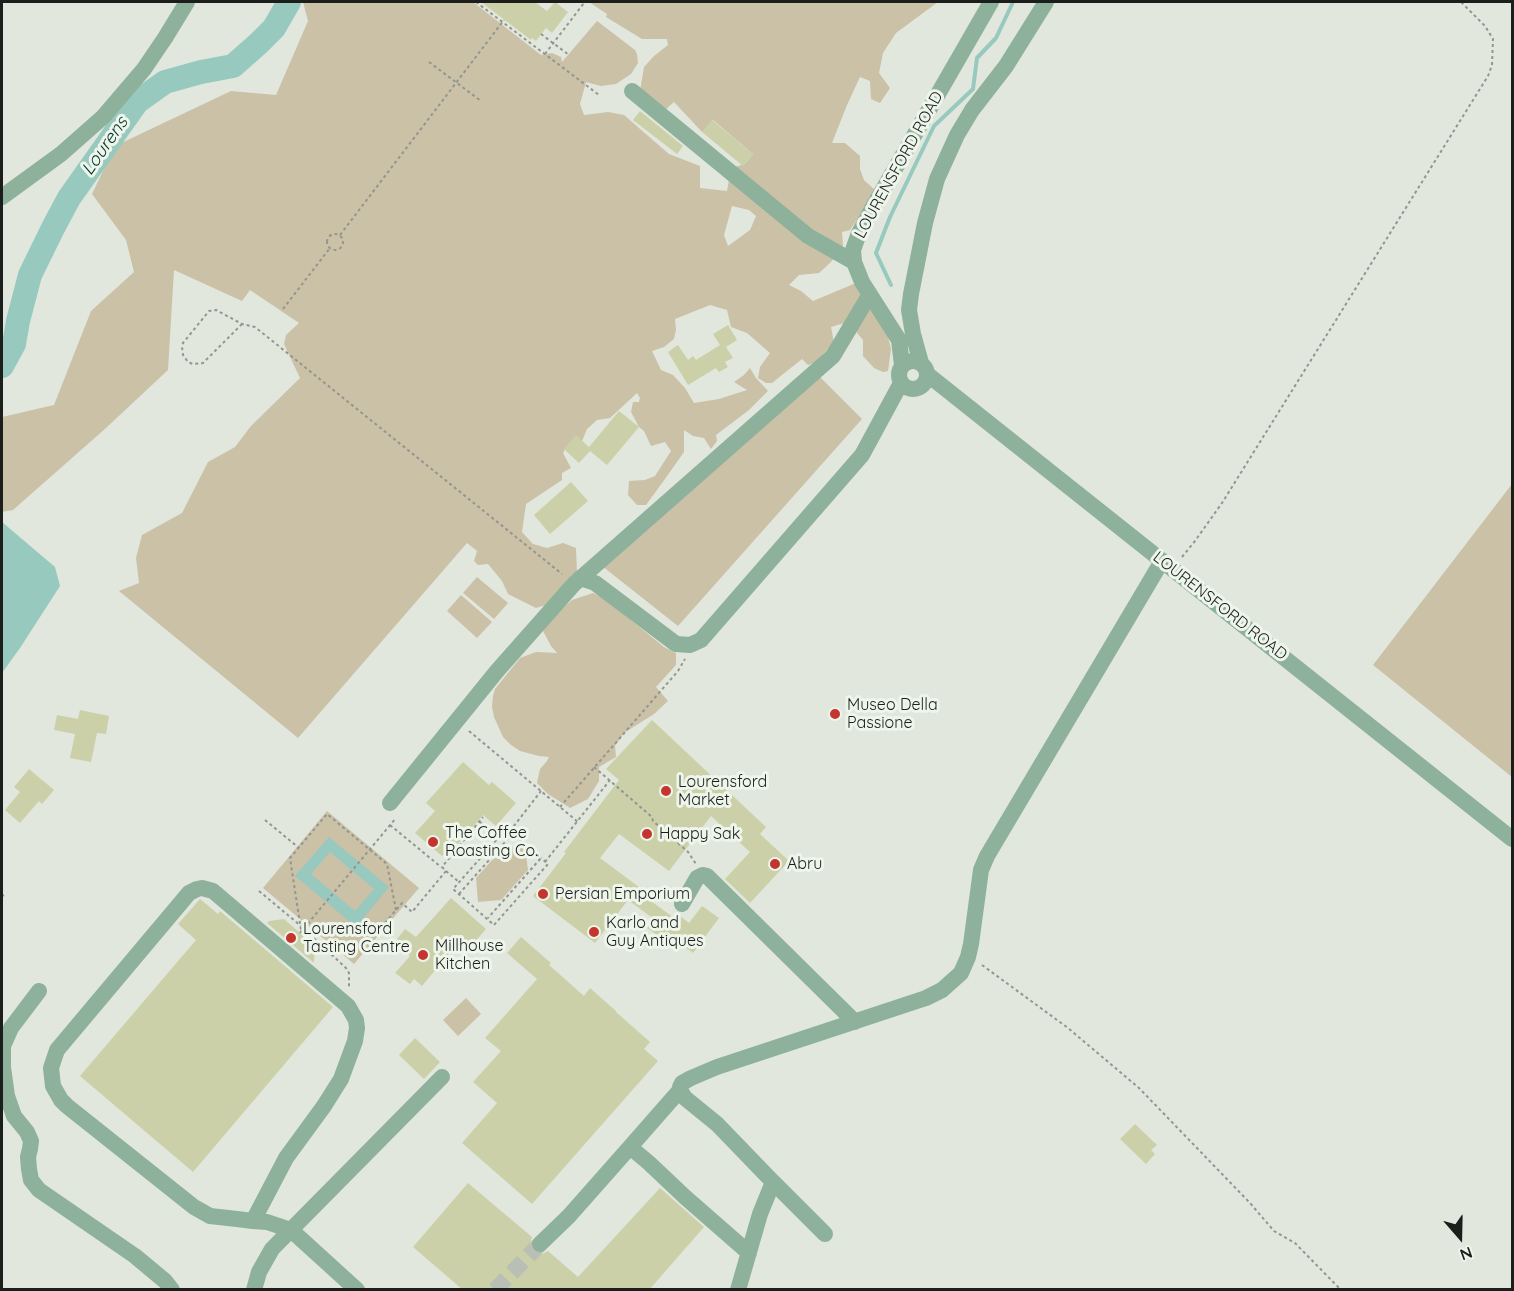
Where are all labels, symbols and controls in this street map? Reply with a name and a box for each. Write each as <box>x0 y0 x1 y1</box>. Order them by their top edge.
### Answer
street label: LOURENSFORD ROAD <box>851 88 947 242</box>
water label: Lourens <box>77 113 133 179</box>
street label: LOURENSFORD ROAD <box>1149 548 1291 664</box>
place label: Museo Della Passione <box>847 695 938 733</box>
marker: Museo Della Passione <box>828 707 842 721</box>
place label: Lourensford Market <box>678 772 767 810</box>
marker: Lourensford Market <box>659 784 673 798</box>
place label: The Coffee Roasting Co. <box>445 823 538 861</box>
place label: Happy Sak <box>659 824 740 844</box>
marker: Happy Sak <box>640 827 654 841</box>
marker: The Coffee Roasting Co. <box>426 835 440 849</box>
place label: Abru <box>787 854 822 874</box>
marker: Abru <box>768 857 782 871</box>
place label: Persian Emporium <box>555 884 690 904</box>
marker: Persian Emporium <box>536 887 550 901</box>
place label: Karlo and Guy Antiques <box>606 913 703 951</box>
place label: Lourensford Tasting Centre <box>303 919 410 957</box>
marker: Karlo and Guy Antiques <box>587 925 601 939</box>
marker: Lourensford Tasting Centre <box>284 931 298 945</box>
place label: Millhouse Kitchen <box>435 936 503 974</box>
marker: Millhouse Kitchen <box>416 948 430 962</box>
north arrow <box>1430 1207 1490 1267</box>
text: N <box>1457 1243 1475 1265</box>

